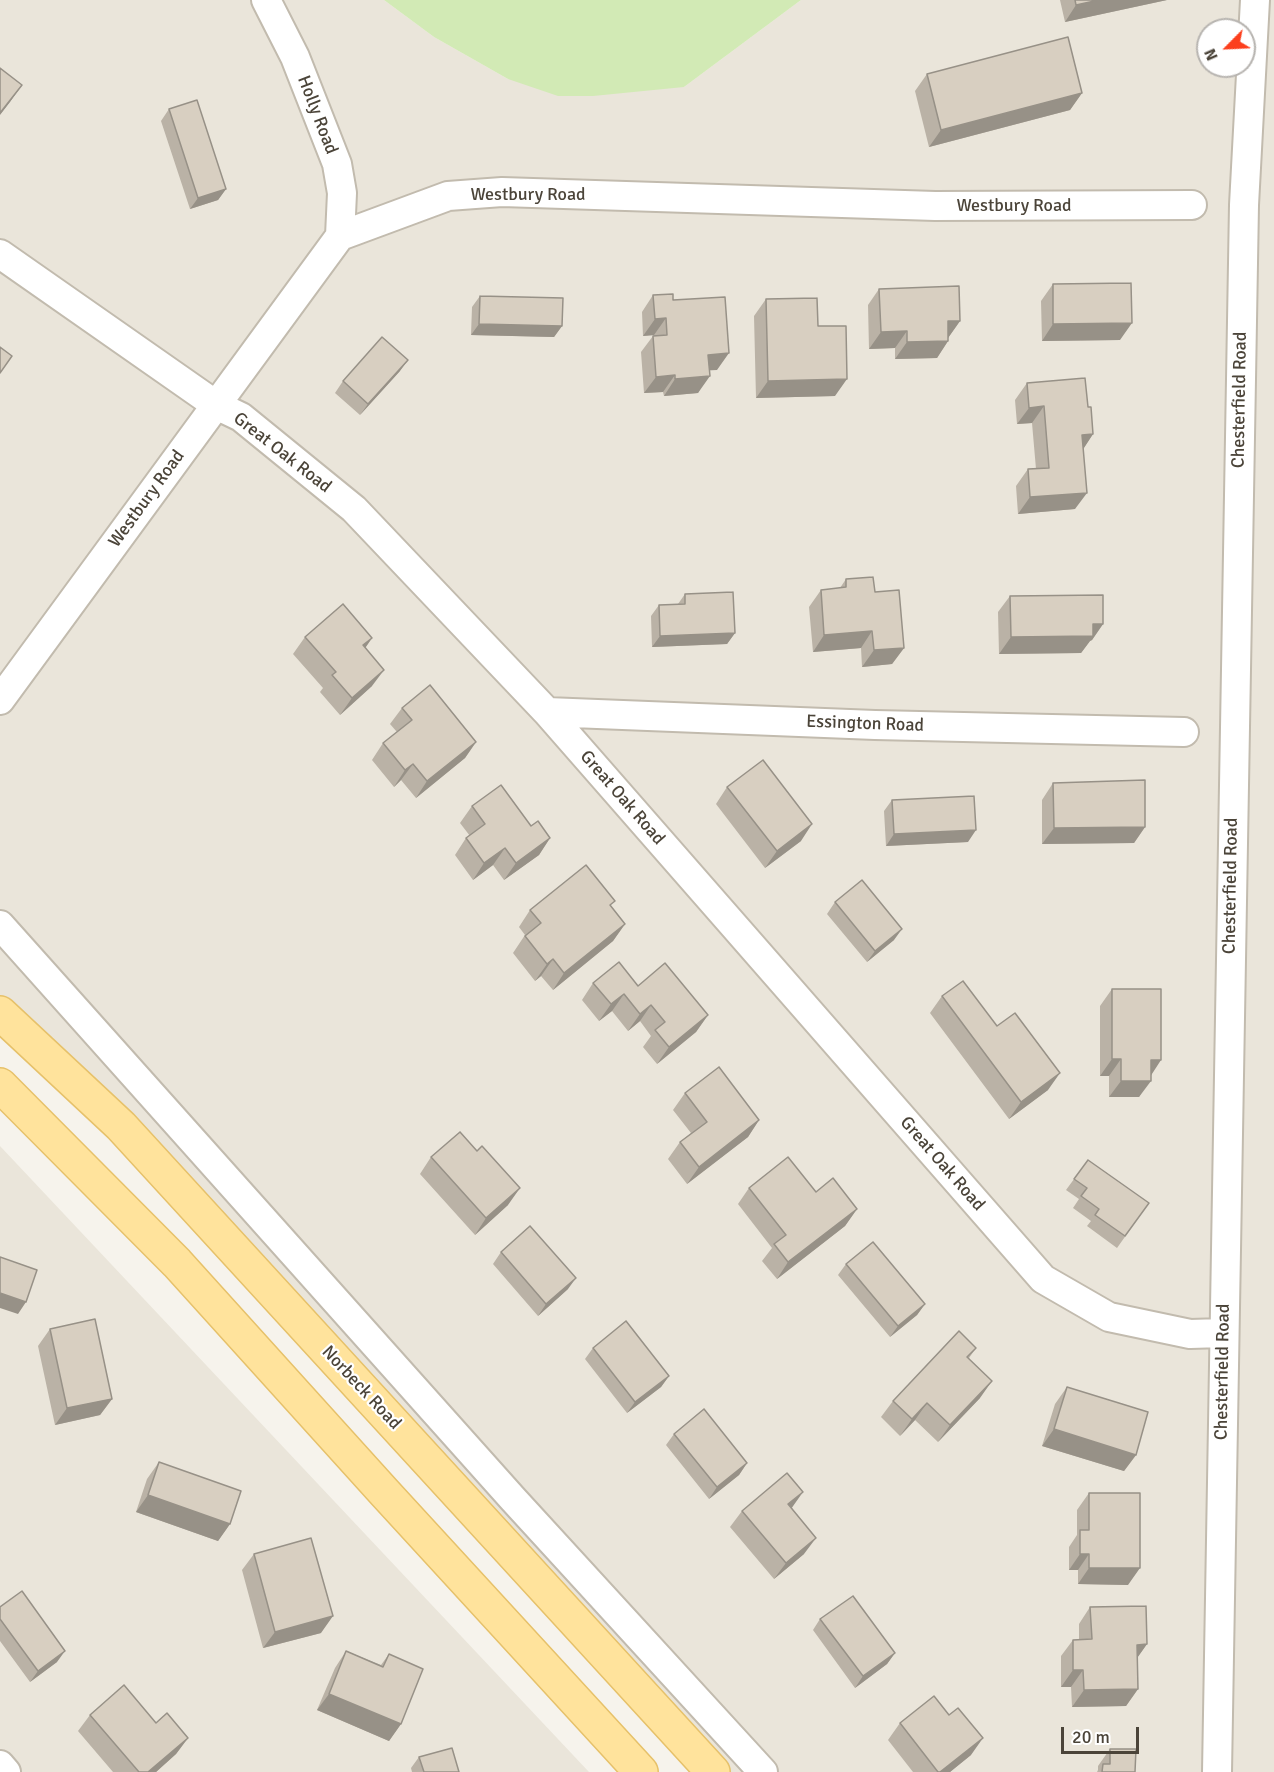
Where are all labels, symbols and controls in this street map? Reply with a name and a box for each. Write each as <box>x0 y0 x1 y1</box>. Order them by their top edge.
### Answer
north arrow <box>1196 18 1256 78</box>
text: N <box>1200 45 1223 64</box>
street label: Holly Road <box>292 73 342 157</box>
street label: Westbury Road <box>470 184 586 206</box>
street label: Westbury Road <box>956 195 1072 217</box>
street label: Chesterfield Road <box>1228 332 1252 468</box>
street label: Great Oak Road <box>229 408 335 498</box>
street label: Westbury Road <box>104 446 190 552</box>
street label: Essington Road <box>806 711 924 737</box>
street label: Great Oak Road <box>575 746 669 850</box>
street label: Chesterfield Road <box>1219 818 1243 954</box>
street label: Great Oak Road <box>895 1112 989 1216</box>
street label: Chesterfield Road <box>1211 1304 1235 1440</box>
street label: Norbeck Road <box>317 1342 405 1434</box>
scale bar <box>1064 1715 1142 1753</box>
text: 20 m <box>1072 1726 1110 1748</box>

